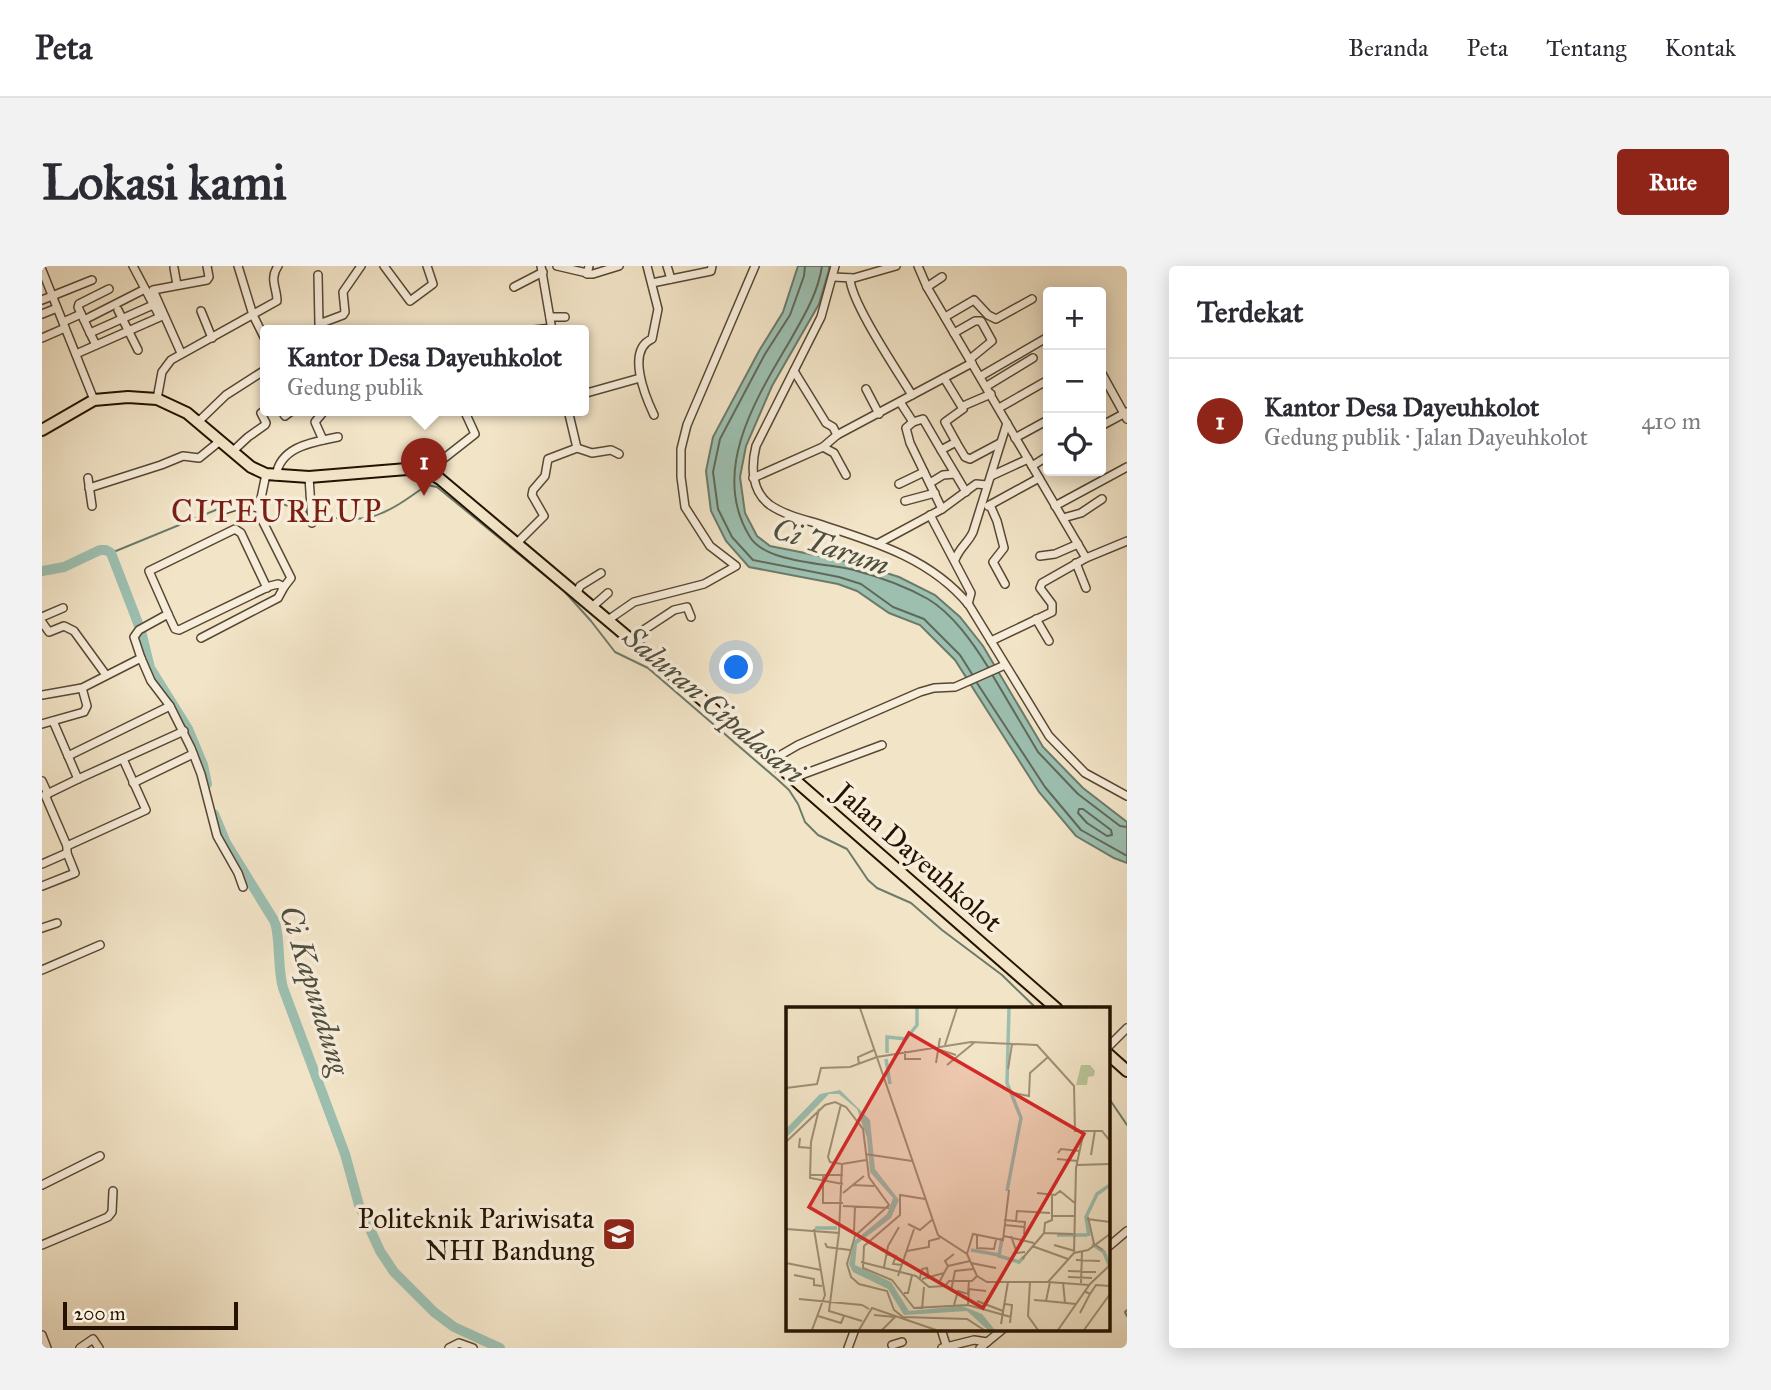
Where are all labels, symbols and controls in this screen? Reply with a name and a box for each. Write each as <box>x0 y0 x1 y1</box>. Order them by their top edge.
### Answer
text: Peta <box>35 28 92 68</box>
text: Beranda <box>1348 33 1428 63</box>
text: Peta <box>1466 33 1508 63</box>
text: Tentang <box>1546 33 1626 63</box>
text: Kontak <box>1664 33 1736 63</box>
button: Rute <box>1617 149 1729 215</box>
text: Lokasi kami <box>42 153 286 212</box>
map controls <box>1043 287 1106 476</box>
button: + <box>1043 287 1106 350</box>
text: Terdekat <box>1197 294 1303 330</box>
popup <box>260 325 589 416</box>
text: Kantor Desa Dayeuhkolot <box>287 341 562 373</box>
button: − <box>1043 350 1106 413</box>
text: Gedung publik <box>287 373 423 401</box>
text: Kantor Desa Dayeuhkolot <box>1264 391 1539 423</box>
text: 1 <box>1215 407 1225 435</box>
text: 410 m <box>1642 407 1701 435</box>
button: locate <box>1043 413 1106 476</box>
text: Gedung publik · Jalan Dayeuhkolot <box>1264 423 1588 451</box>
pin: 1 <box>401 438 447 496</box>
district label: CITEUREUP <box>171 492 383 531</box>
water label: Ci Tarum <box>768 510 894 584</box>
water label: Saluran Cipalasari <box>615 618 812 792</box>
your location <box>719 650 753 684</box>
street label: Jalan Dayeuhkolot <box>826 773 1010 940</box>
water label: Ci Kapundung <box>271 901 358 1081</box>
inset map <box>786 1007 1110 1330</box>
place label: Politeknik Pariwisata NHI Bandung <box>358 1201 595 1268</box>
school or university icon: Politeknik Pariwisata NHI Bandung <box>600 1215 638 1253</box>
scale bar <box>63 1299 238 1331</box>
text: 200 m <box>74 1302 126 1325</box>

